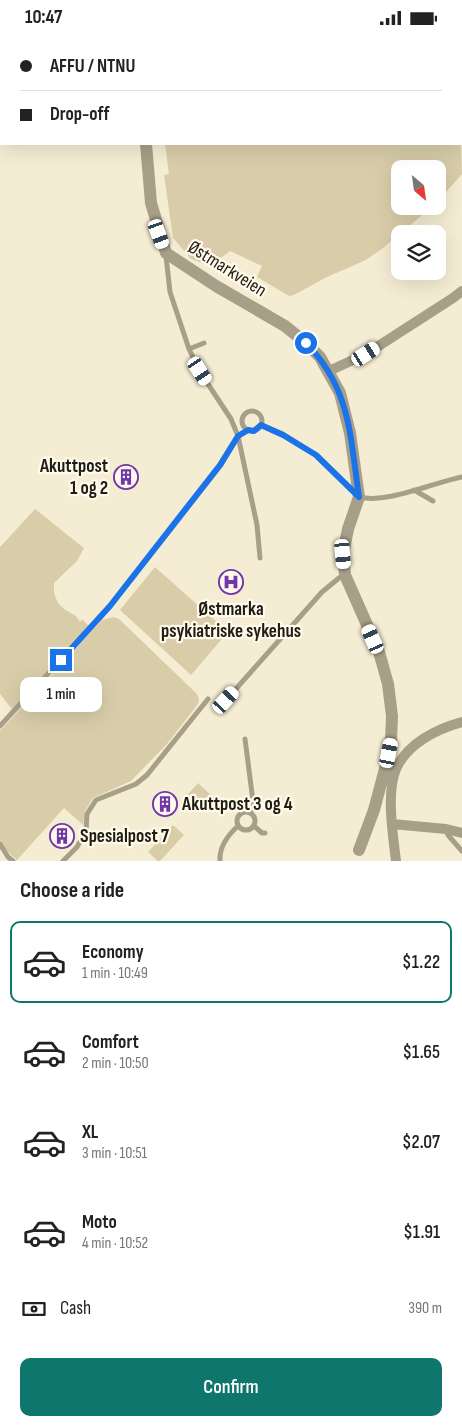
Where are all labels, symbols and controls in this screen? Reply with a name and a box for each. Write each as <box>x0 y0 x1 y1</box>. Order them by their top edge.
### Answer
text: 10:47 <box>25 6 62 29</box>
text: AFFU / NTNU <box>50 55 135 78</box>
text: Drop-off <box>50 103 110 126</box>
north arrow <box>391 160 446 215</box>
map controls <box>391 160 446 280</box>
car <box>146 217 171 251</box>
button: layers <box>391 225 446 280</box>
street label: Østmarkveien <box>183 236 271 302</box>
route start <box>295 332 317 354</box>
car <box>349 340 382 368</box>
car <box>185 354 214 388</box>
place label: Akuttpost 1 og 2 <box>39 455 108 500</box>
building icon: Akuttpost 1 og 2 <box>113 464 139 490</box>
car <box>334 538 351 570</box>
hospital icon: Østmarka psykiatriske sykehus <box>218 569 244 595</box>
place label: Østmarka psykiatriske sykehus <box>161 598 301 643</box>
car <box>360 622 385 656</box>
route end <box>50 649 72 671</box>
callout: 1 min <box>20 677 102 713</box>
car <box>210 684 241 716</box>
text: 1 min <box>46 685 76 704</box>
car <box>378 737 399 769</box>
building icon: Akuttpost 3 og 4 <box>152 791 178 817</box>
place label: Akuttpost 3 og 4 <box>181 793 293 816</box>
building icon: Spesialpost 7 <box>49 823 75 849</box>
place label: Spesialpost 7 <box>80 825 170 848</box>
text: Choose a ride <box>20 877 124 904</box>
icon: car <box>22 940 67 985</box>
text: Economy <box>82 941 144 964</box>
text: $1.22 <box>402 951 440 974</box>
text: 1 min · 10:49 <box>82 964 148 983</box>
icon: car <box>22 1030 67 1075</box>
text: Comfort <box>82 1031 139 1054</box>
text: $1.65 <box>402 1041 440 1064</box>
text: 2 min · 10:50 <box>82 1054 149 1073</box>
icon: car <box>22 1120 67 1165</box>
text: XL <box>82 1121 98 1144</box>
text: $2.07 <box>402 1131 440 1154</box>
text: 3 min · 10:51 <box>82 1144 147 1163</box>
icon: car <box>22 1210 67 1255</box>
text: Moto <box>82 1211 117 1234</box>
text: $1.91 <box>403 1221 440 1244</box>
text: 4 min · 10:52 <box>82 1234 148 1253</box>
icon: cash <box>20 1295 48 1323</box>
text: Cash <box>60 1297 91 1320</box>
text: 390 m <box>408 1299 442 1318</box>
button: Confirm <box>20 1358 442 1416</box>

